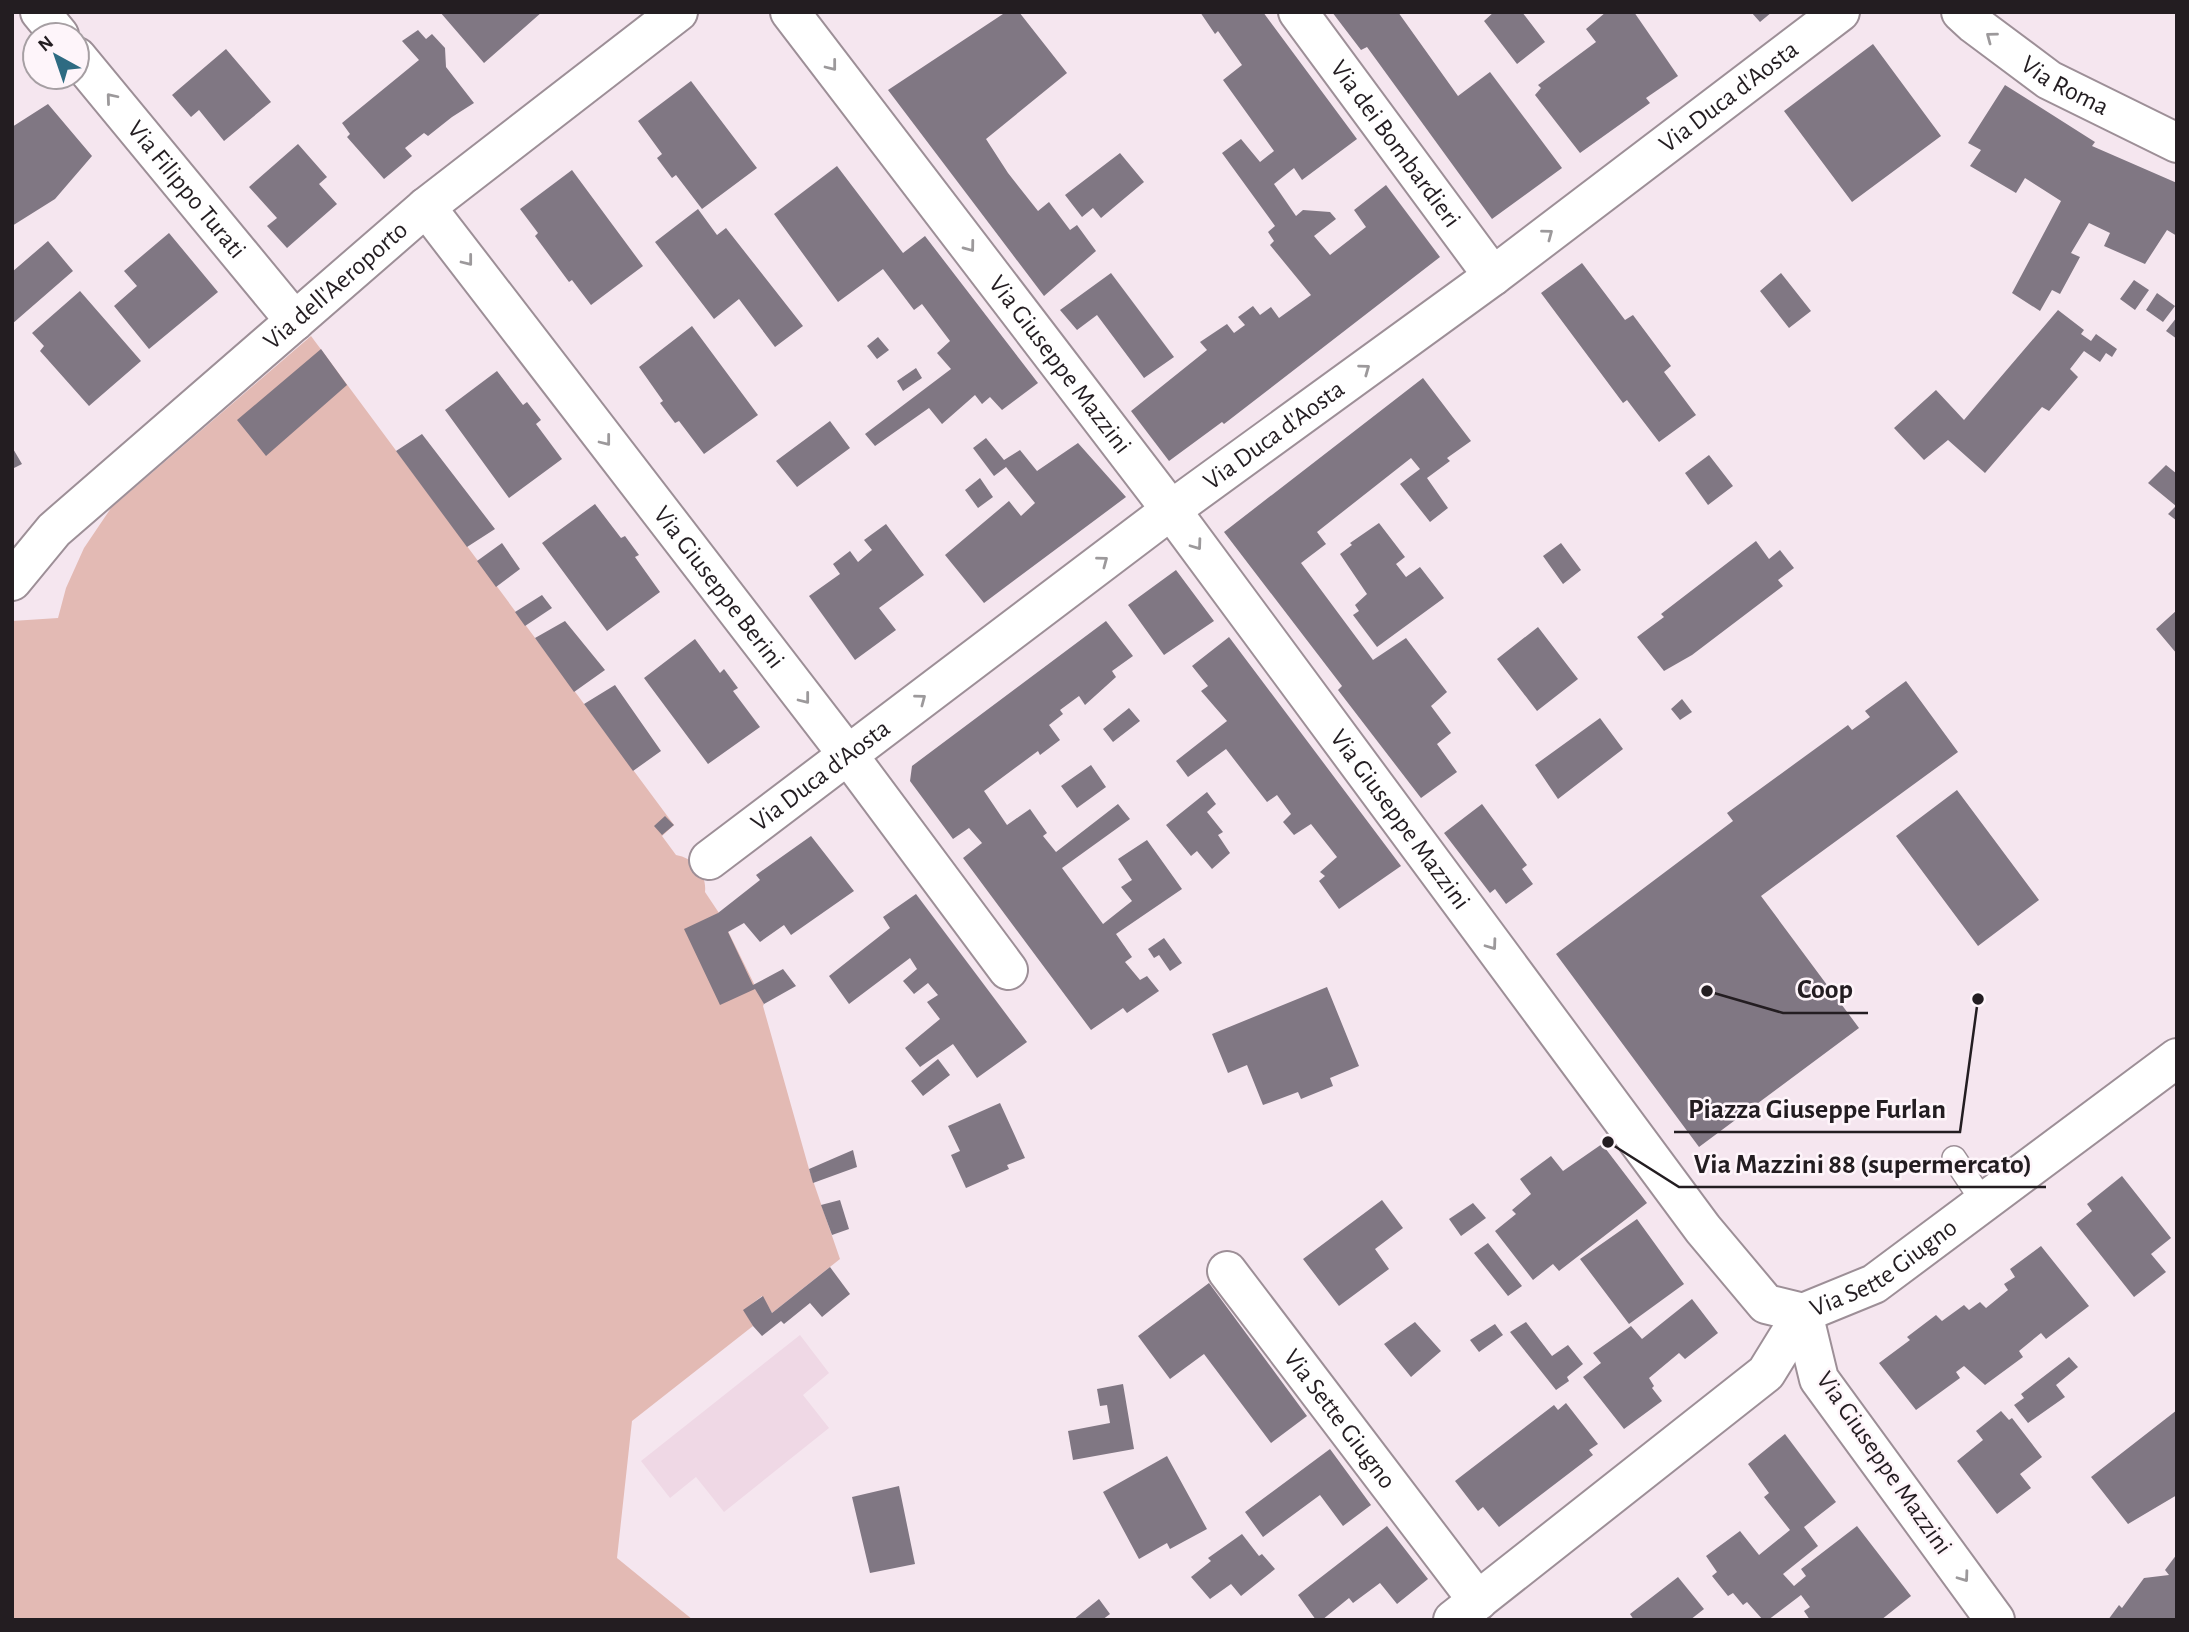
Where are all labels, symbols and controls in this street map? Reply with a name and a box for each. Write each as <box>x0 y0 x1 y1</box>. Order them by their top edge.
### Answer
north arrow <box>21 21 91 91</box>
text: N <box>35 33 57 56</box>
one-way arrow <box>1986 33 1998 45</box>
street label: Via Duca d'Aosta <box>1655 36 1803 157</box>
street label: Via Roma <box>2016 51 2113 120</box>
street label: Via dei Bombardieri <box>1325 56 1465 232</box>
one-way arrow <box>824 58 837 71</box>
one-way arrow <box>107 93 119 106</box>
street label: Via Filippo Turati <box>122 116 251 263</box>
street label: Via dell'Aeroporto <box>259 216 412 355</box>
one-way arrow <box>1540 229 1553 242</box>
one-way arrow <box>962 239 975 252</box>
one-way arrow <box>459 253 472 266</box>
street label: Via Giuseppe Mazzini <box>984 271 1136 459</box>
one-way arrow <box>1357 365 1370 377</box>
street label: Via Duca d'Aosta <box>1199 376 1349 495</box>
one-way arrow <box>598 434 611 446</box>
street label: Via Giuseppe Berini <box>648 501 789 673</box>
one-way arrow <box>1189 537 1201 550</box>
one-way arrow <box>1095 557 1108 570</box>
one-way arrow <box>796 692 809 704</box>
one-way arrow <box>914 694 926 707</box>
street label: Via Duca d'Aosta <box>746 715 895 836</box>
street label: Via Giuseppe Mazzini <box>1325 725 1475 914</box>
one-way arrow <box>1484 937 1496 950</box>
callout: Coop <box>1783 964 1868 1013</box>
text: Coop <box>1797 976 1853 1004</box>
callout: Piazza Giuseppe Furlan <box>1674 1083 1960 1132</box>
text: Piazza Giuseppe Furlan <box>1688 1096 1946 1124</box>
callout: Via Mazzini 88 (supermercato) <box>1679 1138 2046 1187</box>
text: Via Mazzini 88 (supermercato) <box>1694 1151 2032 1179</box>
street label: Via Sette Giugno <box>1806 1214 1962 1322</box>
street label: Via Sette Giugno <box>1279 1344 1401 1494</box>
street label: Via Giuseppe Mazzini <box>1811 1367 1957 1559</box>
one-way arrow <box>1955 1569 1968 1582</box>

